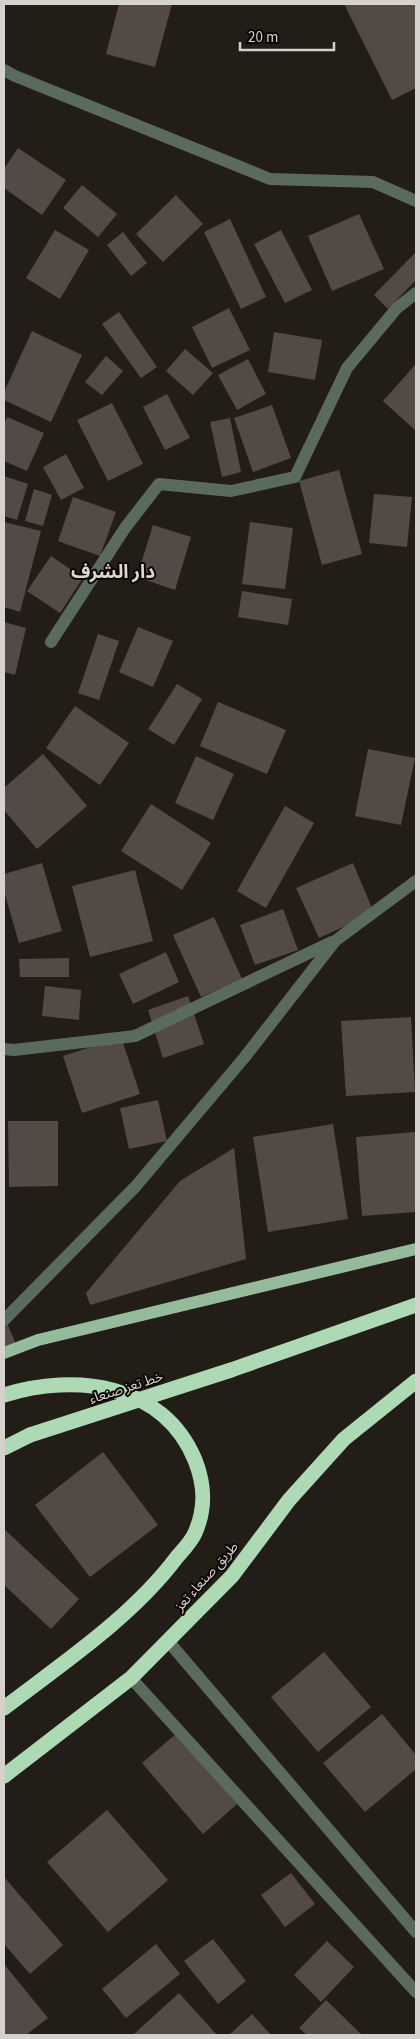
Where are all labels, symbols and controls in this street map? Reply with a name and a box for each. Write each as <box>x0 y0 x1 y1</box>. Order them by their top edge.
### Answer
scale bar <box>240 20 334 52</box>
text: 20 m <box>248 27 278 48</box>
district label: دار الشرف <box>71 559 155 586</box>
street label: خط تعز صنعاء <box>87 1367 166 1409</box>
street label: طريق صنعاء تعز <box>169 1538 243 1617</box>

